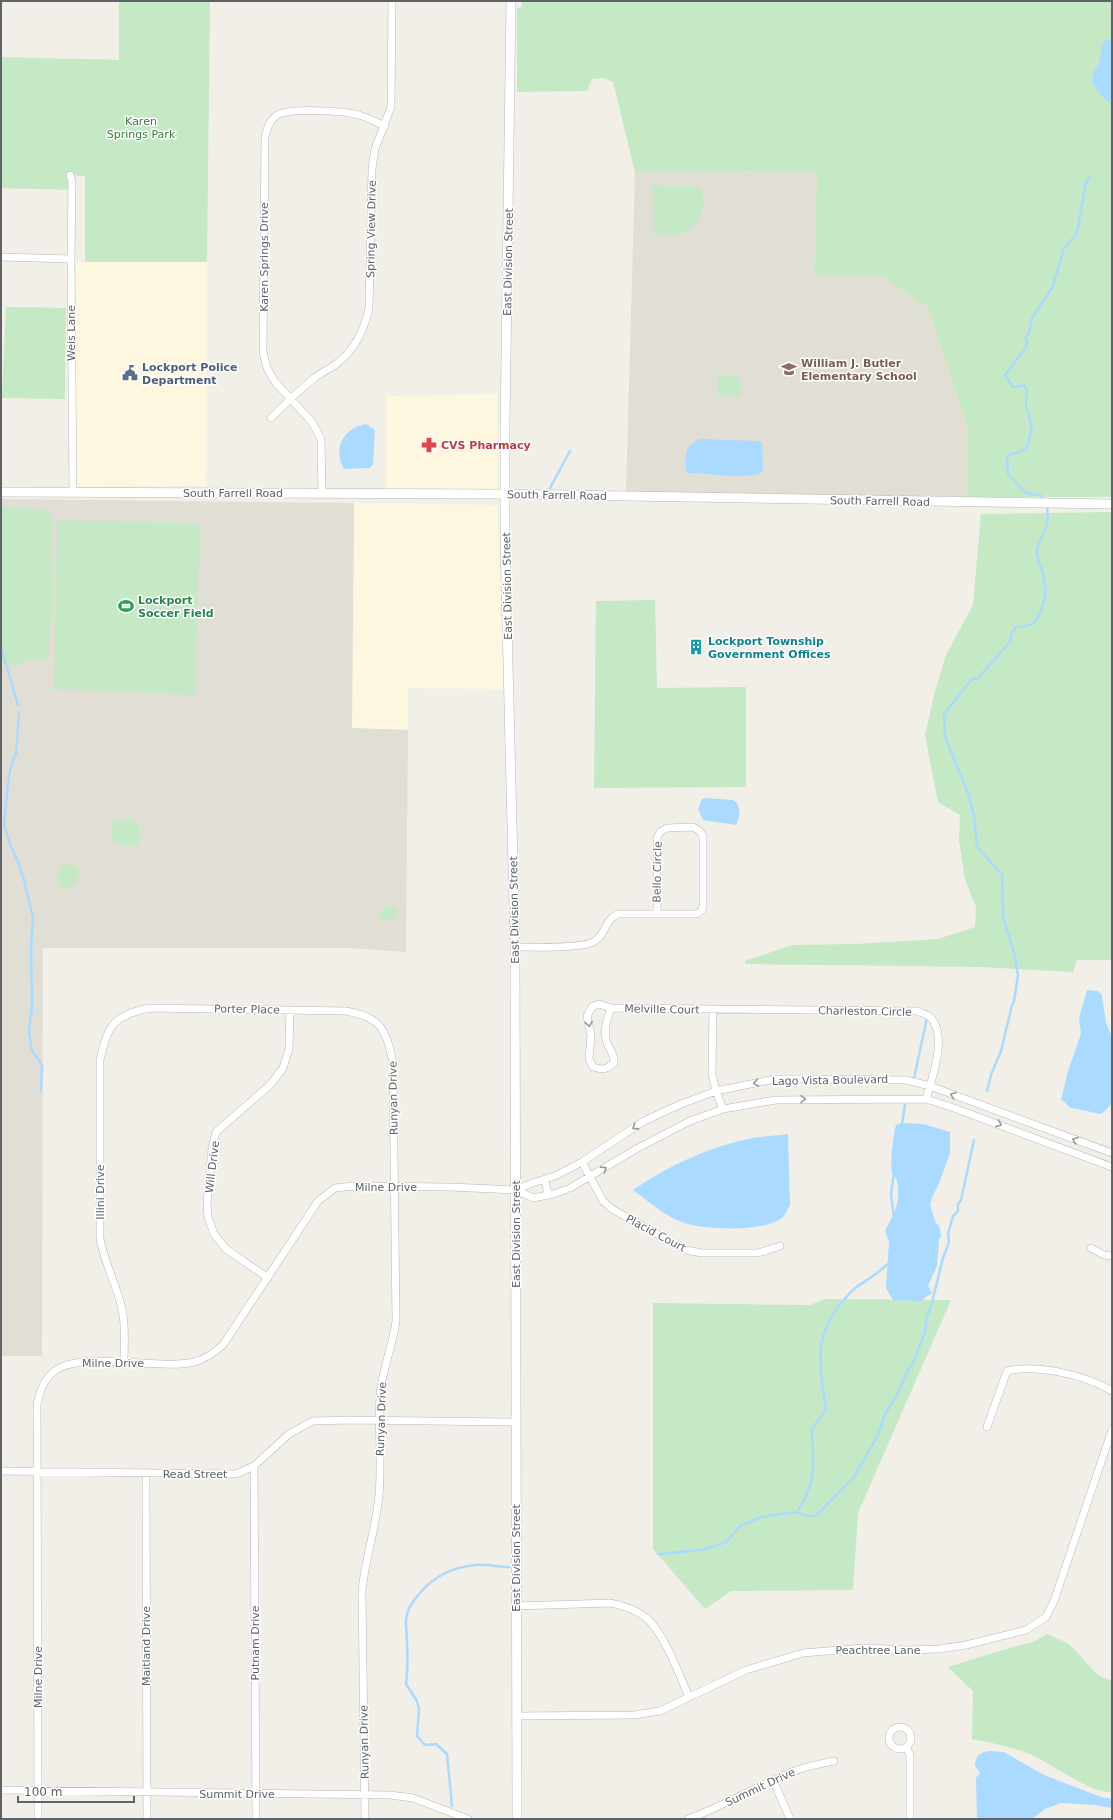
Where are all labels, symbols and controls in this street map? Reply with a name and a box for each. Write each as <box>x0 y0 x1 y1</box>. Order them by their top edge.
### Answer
park label: Karen Springs Park <box>107 115 176 141</box>
street label: Spring View Drive <box>364 180 379 278</box>
street label: Karen Springs Drive <box>258 202 271 312</box>
street label: East Division Street <box>501 207 516 316</box>
street label: Weis Lane <box>65 305 78 361</box>
place label: William J. Butler Elementary School <box>801 357 917 383</box>
school or university icon: William J. Butler Elementary School <box>780 360 798 378</box>
place label: Lockport Police Department <box>142 361 238 387</box>
public building icon: Lockport Police Department <box>121 364 139 382</box>
pharmacy icon: CVS Pharmacy <box>420 436 438 454</box>
place label: CVS Pharmacy <box>441 439 531 452</box>
street label: South Farrell Road <box>183 487 283 500</box>
street label: South Farrell Road <box>507 488 607 503</box>
street label: South Farrell Road <box>830 494 930 509</box>
street label: East Division Street <box>500 531 515 640</box>
place label: Lockport Soccer Field <box>138 594 214 620</box>
sports icon: Lockport Soccer Field <box>117 597 135 615</box>
place label: Lockport Township Government Offices <box>708 635 831 661</box>
building icon: Lockport Township Government Offices <box>687 638 705 656</box>
street label: Bello Circle <box>650 841 665 903</box>
street label: East Division Street <box>507 855 522 964</box>
street label: Porter Place <box>214 1002 280 1017</box>
street label: Melville Court <box>624 1002 701 1017</box>
street label: Charleston Circle <box>818 1004 912 1019</box>
one-way arrow <box>584 1021 593 1028</box>
street label: Runyan Drive <box>386 1061 401 1135</box>
street label: Lago Vista Boulevard <box>772 1073 888 1088</box>
one-way arrow <box>753 1078 759 1086</box>
one-way arrow <box>950 1091 957 1100</box>
one-way arrow <box>800 1095 806 1103</box>
one-way arrow <box>995 1120 1002 1128</box>
one-way arrow <box>632 1122 639 1130</box>
one-way arrow <box>1072 1136 1079 1144</box>
street label: Will Drive <box>203 1140 222 1194</box>
street label: Illini Drive <box>94 1164 107 1220</box>
one-way arrow <box>600 1166 607 1173</box>
street label: East Division Street <box>510 1179 523 1288</box>
street label: Milne Drive <box>355 1181 417 1194</box>
street label: Placid Court <box>623 1212 689 1255</box>
street label: Milne Drive <box>82 1357 144 1370</box>
street label: Runyan Drive <box>374 1382 389 1456</box>
street label: Read Street <box>163 1468 228 1481</box>
street label: East Division Street <box>510 1503 523 1612</box>
street label: Putnam Drive <box>249 1605 262 1680</box>
street label: Maitland Drive <box>140 1606 153 1686</box>
street label: Peachtree Lane <box>835 1644 921 1657</box>
street label: Milne Drive <box>32 1646 45 1708</box>
street label: Runyan Drive <box>357 1705 372 1779</box>
street label: Summit Drive <box>723 1765 797 1809</box>
scale bar <box>18 1778 134 1804</box>
text: 100 m <box>24 1785 62 1799</box>
street label: Summit Drive <box>199 1788 275 1801</box>

